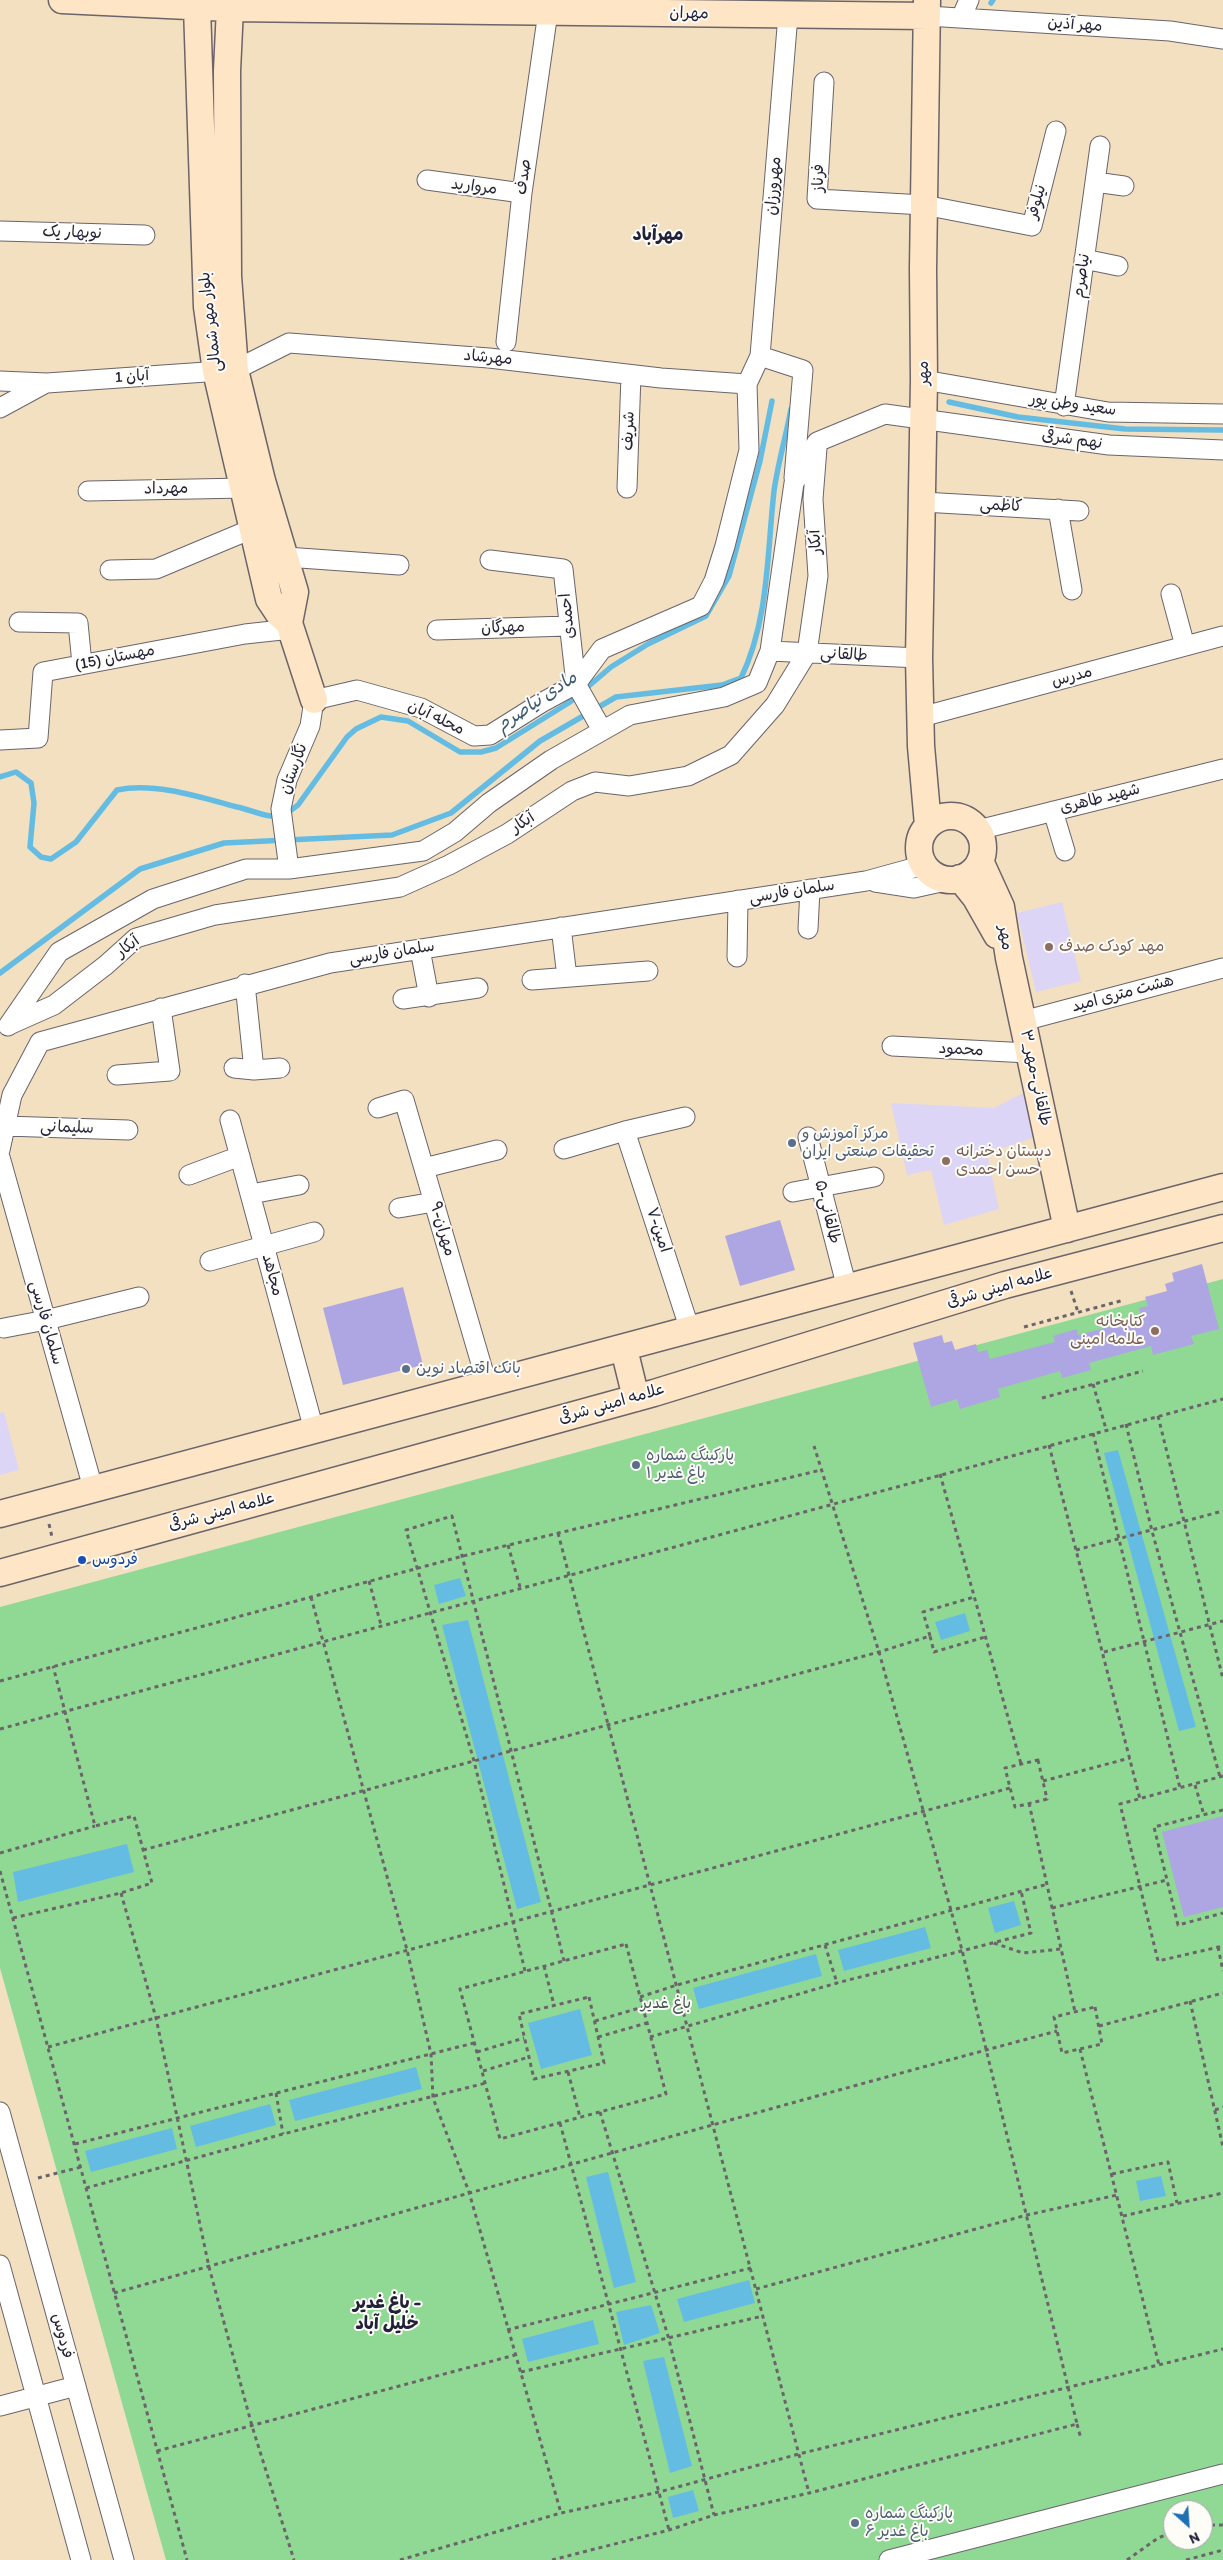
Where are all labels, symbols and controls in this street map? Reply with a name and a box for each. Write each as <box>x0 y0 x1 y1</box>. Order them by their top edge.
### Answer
street label: مهران <box>669 4 709 24</box>
street label: مهر آذین <box>1047 14 1103 36</box>
street label: مهرورزان <box>762 156 786 216</box>
street label: صدف <box>512 158 536 196</box>
street label: فرناز <box>809 164 829 192</box>
street label: مروارید <box>450 175 498 199</box>
street label: نیلوفر <box>1023 183 1051 221</box>
street label: نوبهار یک <box>42 222 102 244</box>
district label: مهرآباد <box>633 224 683 246</box>
street label: نیاصرم <box>1069 252 1095 300</box>
street label: بلوار مهر شمالی <box>195 271 227 373</box>
street label: مهرشاد <box>463 346 513 370</box>
street label: مهر <box>914 361 934 385</box>
street label: 1 آبان <box>114 366 150 388</box>
street label: سعید وطن پور <box>1028 389 1118 421</box>
street label: شریف <box>619 411 639 451</box>
street label: نهم شرقی <box>1040 426 1104 454</box>
street label: مهرداد <box>144 479 188 499</box>
street label: کاظمی <box>979 495 1023 517</box>
street label: آبکار <box>806 529 826 555</box>
street label: احمدی <box>556 592 580 640</box>
street label: مهرگان <box>481 618 525 638</box>
street label: مهستان (15) <box>73 641 157 675</box>
street label: طالقانی <box>820 644 868 666</box>
street label: مدرس <box>1049 662 1095 692</box>
water label: مادی نیاصرم <box>493 667 581 737</box>
street label: محله آبان <box>405 697 467 739</box>
street label: نگارستان <box>276 741 312 797</box>
street label: شهید طاهری <box>1058 780 1142 818</box>
street label: آبکار <box>507 808 539 838</box>
street label: سلمان فارسی <box>748 876 836 908</box>
street label: مهر <box>994 925 1016 951</box>
street label: آبکار <box>112 932 144 962</box>
street label: سلمان فارسی <box>348 937 436 969</box>
place label: مهد کودک صدف <box>1059 937 1164 957</box>
marker: مهد کودک صدف <box>1043 941 1055 953</box>
street label: هشت متری امید <box>1070 971 1176 1017</box>
street label: ۳_طالقانی-مهر <box>1015 1028 1055 1128</box>
street label: محمود <box>938 1039 984 1061</box>
street label: سلیمانی <box>40 1117 94 1139</box>
place label: مرکز آموزش و تحقیقات صنعتی ایران <box>802 1124 934 1162</box>
marker: مرکز آموزش و تحقیقات صنعتی ایران <box>786 1137 798 1149</box>
place label: دبستان دخترانه حسن احمدی <box>956 1142 1052 1180</box>
marker: دبستان دخترانه حسن احمدی <box>940 1155 952 1167</box>
street label: ۵-طالقانی <box>810 1178 844 1246</box>
street label: ۹-مهران <box>425 1199 459 1259</box>
street label: ۷-امین <box>642 1205 674 1255</box>
street label: مجاهد <box>257 1252 287 1298</box>
street label: علامه امینی شرقی <box>945 1264 1055 1312</box>
street label: سلمان فارسی <box>25 1279 67 1367</box>
place label: کتابخانه علامه امینی <box>1070 1312 1145 1350</box>
marker: کتابخانه علامه امینی <box>1149 1325 1161 1337</box>
place label: بانک اقتصاد نوین <box>416 1359 521 1379</box>
marker: بانک اقتصاد نوین <box>400 1363 412 1375</box>
street label: علامه امینی شرقی <box>557 1380 667 1428</box>
place label: پارکینگ شماره ۱ باغ غدیر <box>646 1446 734 1484</box>
marker: پارکینگ شماره ۱ باغ غدیر <box>630 1459 642 1471</box>
street label: علامه امینی شرقی <box>166 1488 278 1536</box>
place label: فردوس <box>92 1550 138 1570</box>
marker: فردوس <box>76 1554 88 1566</box>
park label: باغ غدیر <box>641 1994 691 2014</box>
district label: باغ غدیر - خلیل آباد <box>353 2292 421 2334</box>
street label: فردوس <box>47 2311 77 2361</box>
north arrow <box>1163 2500 1213 2550</box>
place label: پارکینگ شماره ۶ باغ غدیر <box>865 2504 953 2542</box>
marker: پارکینگ شماره ۶ باغ غدیر <box>849 2517 861 2529</box>
text: N <box>1186 2528 1202 2548</box>

